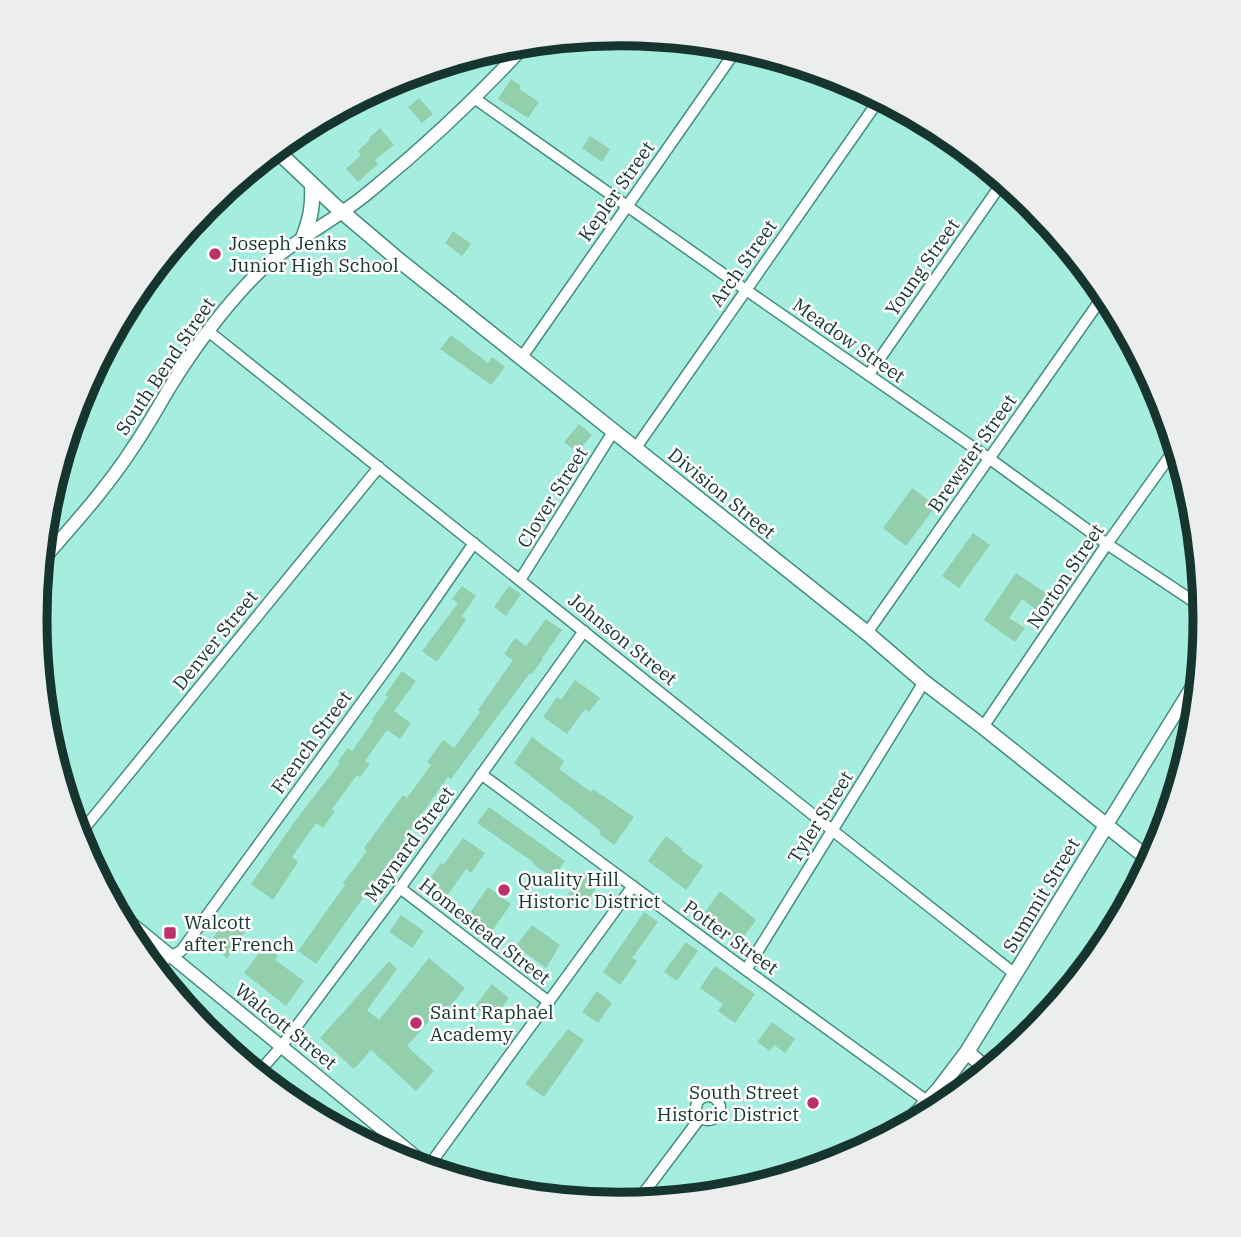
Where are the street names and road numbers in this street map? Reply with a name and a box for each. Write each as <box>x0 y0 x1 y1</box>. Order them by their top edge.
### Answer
street label: Kepler Street <box>573 136 660 246</box>
street label: Young Street <box>880 213 965 320</box>
street label: Arch Street <box>704 215 782 311</box>
street label: South Bend Street <box>110 292 220 439</box>
street label: Meadow Street <box>788 292 910 388</box>
street label: Brewster Street <box>923 389 1022 517</box>
street label: Clover Street <box>511 442 593 552</box>
street label: Division Street <box>663 442 781 544</box>
street label: Norton Street <box>1021 519 1109 633</box>
street label: Denver Street <box>167 585 263 695</box>
street label: Johnson Street <box>564 588 683 690</box>
street label: French Street <box>266 686 357 798</box>
street label: Tyler Street <box>782 766 858 868</box>
street label: Maynard Street <box>359 781 459 907</box>
street label: Summit Street <box>997 833 1085 957</box>
street label: Homestead Street <box>415 872 556 990</box>
street label: Potter Street <box>679 894 784 980</box>
street label: Walcott Street <box>230 977 342 1075</box>

